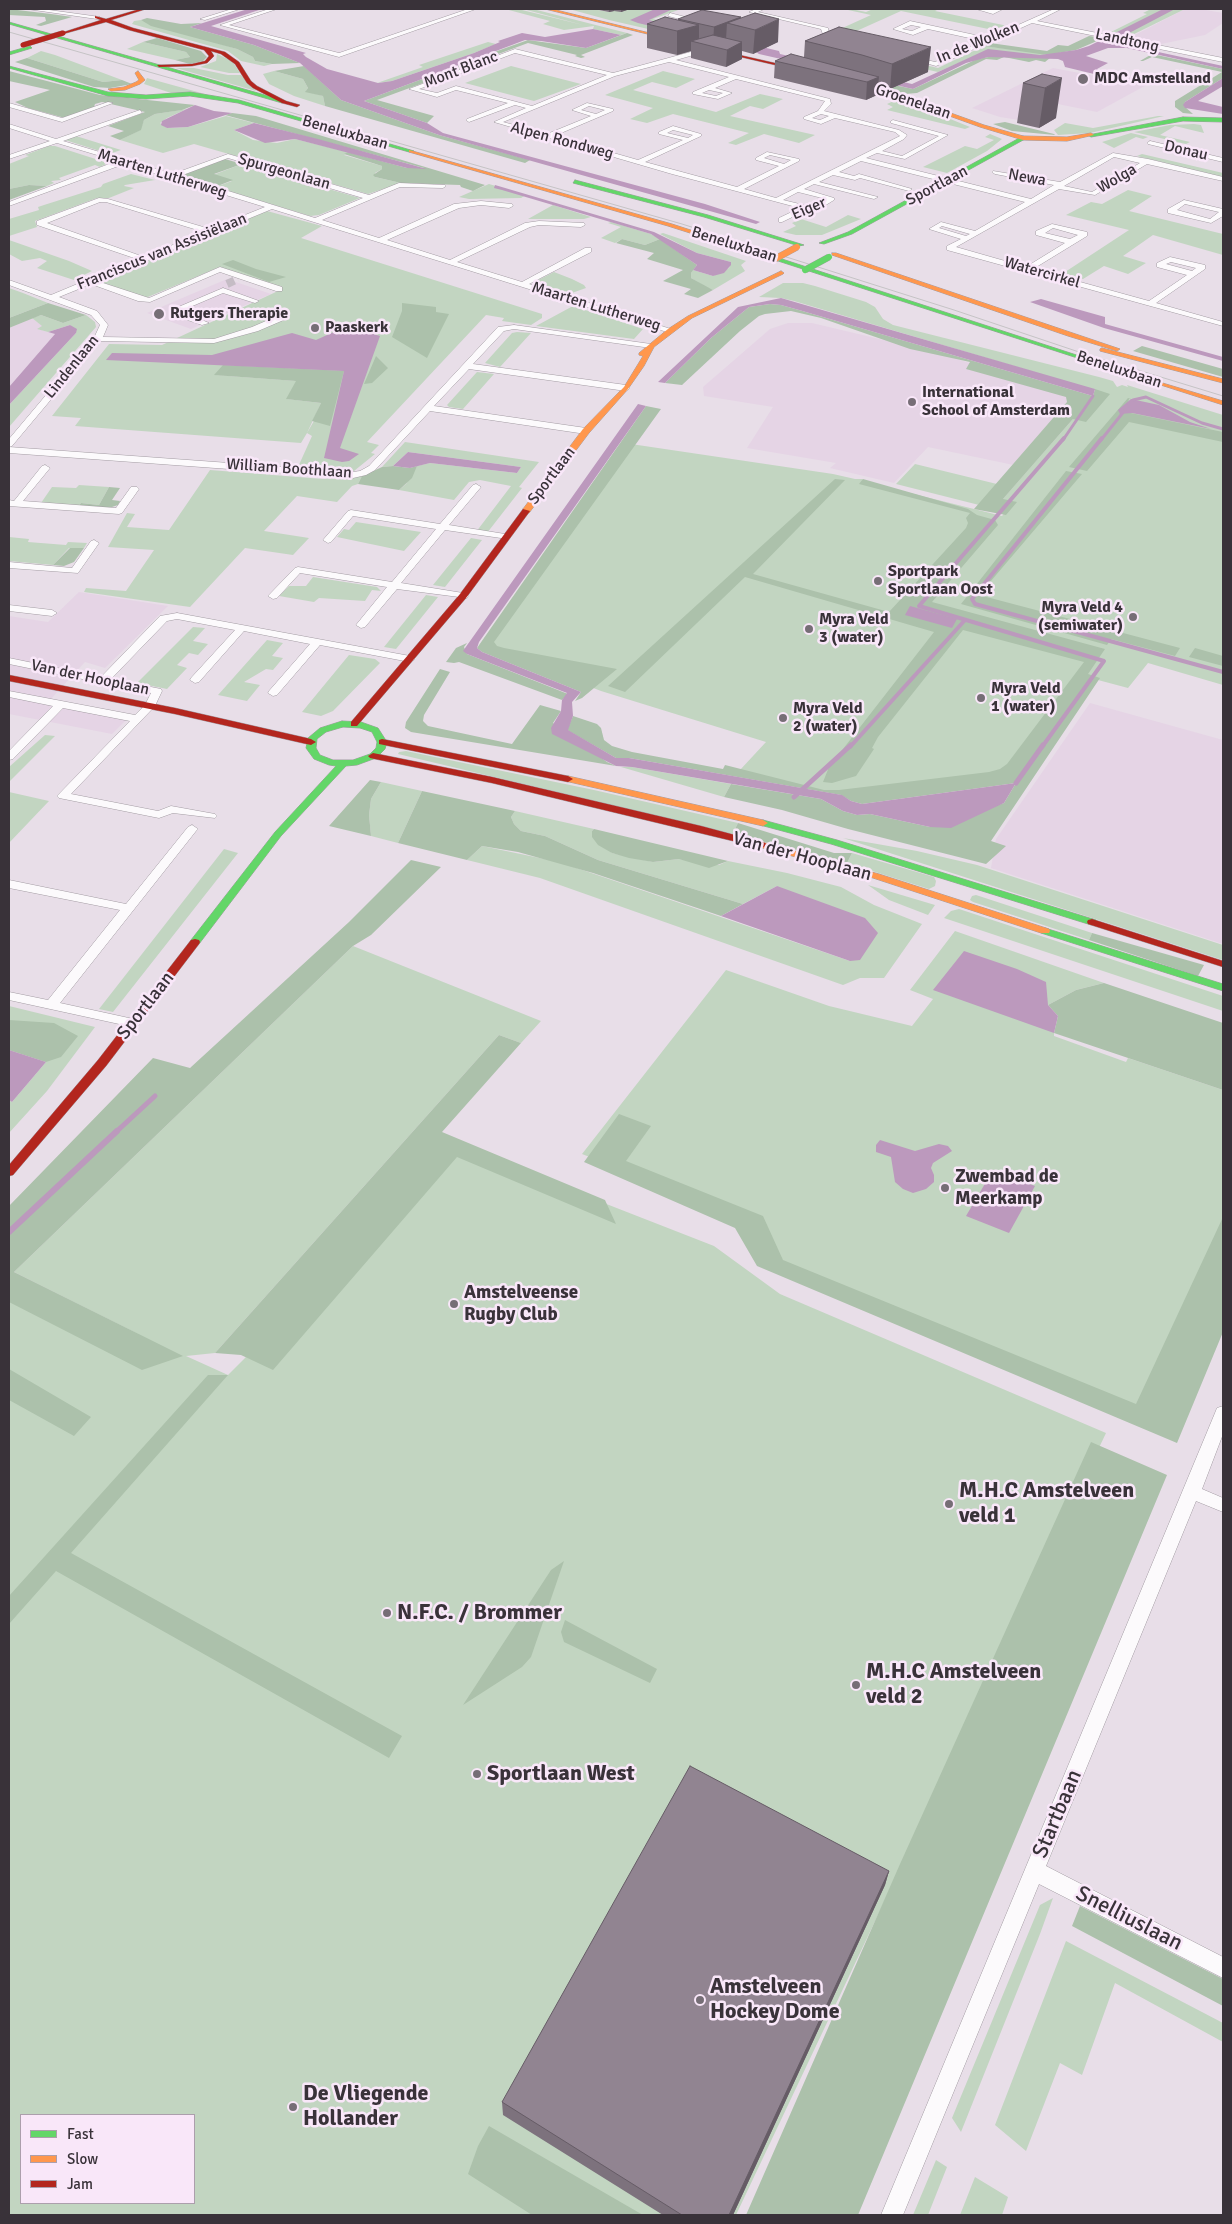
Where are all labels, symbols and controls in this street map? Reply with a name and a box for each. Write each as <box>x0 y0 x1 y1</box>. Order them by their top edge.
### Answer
street label: In de Wolken <box>934 18 1022 68</box>
street label: Landtong <box>1093 25 1161 57</box>
street label: Mont Blanc <box>421 47 501 93</box>
place label: MDC Amstelland <box>1094 69 1211 89</box>
marker: MDC Amstelland <box>1076 72 1090 86</box>
street label: Groenelaan <box>873 80 953 124</box>
street label: Beneluxbaan <box>300 112 390 154</box>
street label: Alpen Rondweg <box>508 118 616 164</box>
street label: Donau <box>1162 137 1210 165</box>
street label: Maarten Lutherweg <box>95 145 229 203</box>
street label: Spurgeonlaan <box>236 150 332 194</box>
street label: Wolga <box>1094 160 1140 198</box>
street label: Sportlaan <box>903 162 971 210</box>
street label: Newa <box>1007 165 1047 191</box>
street label: Eiger <box>789 193 829 225</box>
street label: Franciscus van Assisiëlaan <box>74 209 250 295</box>
street label: Beneluxbaan <box>689 223 779 267</box>
street label: Watercirkel <box>1002 253 1082 293</box>
street label: Maarten Lutherweg <box>529 278 663 336</box>
place label: Rutgers Therapie <box>170 304 288 324</box>
marker: Rutgers Therapie <box>152 307 166 321</box>
place label: Paaskerk <box>325 318 388 338</box>
marker: Paaskerk <box>309 322 321 334</box>
street label: Lindenlaan <box>41 331 103 403</box>
street label: Beneluxbaan <box>1074 347 1164 393</box>
place label: International School of Amsterdam <box>922 383 1070 421</box>
marker: International School of Amsterdam <box>906 396 918 408</box>
street label: Sportlaan <box>524 443 580 509</box>
street label: William Boothlaan <box>226 455 352 483</box>
place label: Sportpark Sportlaan Oost <box>888 562 993 600</box>
marker: Sportpark Sportlaan Oost <box>872 575 884 587</box>
place label: Myra Veld 4 (semiwater) <box>1038 598 1123 636</box>
place label: Myra Veld 3 (water) <box>819 610 889 648</box>
marker: Myra Veld 4 (semiwater) <box>1127 611 1139 623</box>
marker: Myra Veld 3 (water) <box>803 623 815 635</box>
street label: Van der Hooplaan <box>29 656 151 700</box>
place label: Myra Veld 1 (water) <box>991 679 1061 717</box>
marker: Myra Veld 1 (water) <box>975 692 987 704</box>
place label: Myra Veld 2 (water) <box>793 699 863 737</box>
marker: Myra Veld 2 (water) <box>777 712 789 724</box>
street label: Van der Hooplaan <box>730 827 874 887</box>
street label: Sportlaan <box>112 968 180 1044</box>
place label: Zwembad de Meerkamp <box>955 1166 1059 1210</box>
marker: Zwembad de Meerkamp <box>939 1182 951 1194</box>
place label: Amstelveense Rugby Club <box>464 1282 578 1326</box>
marker: Amstelveense Rugby Club <box>448 1298 460 1310</box>
place label: M.H.C Amstelveen veld 1 <box>959 1478 1134 1530</box>
marker: M.H.C Amstelveen veld 1 <box>943 1498 955 1510</box>
place label: N.F.C. / Brommer <box>397 1600 562 1626</box>
marker: N.F.C. / Brommer <box>381 1607 393 1619</box>
place label: M.H.C Amstelveen veld 2 <box>866 1659 1041 1710</box>
marker: M.H.C Amstelveen veld 2 <box>850 1679 862 1691</box>
place label: Sportlaan West <box>487 1761 635 1787</box>
street label: Startbaan <box>1028 1766 1088 1862</box>
marker: Sportlaan West <box>471 1768 483 1780</box>
street label: Snelliuslaan <box>1071 1881 1187 1957</box>
place label: Amstelveen Hockey Dome <box>710 1974 840 2025</box>
marker: Amstelveen Hockey Dome <box>694 1994 706 2006</box>
place label: De Vliegende Hollander <box>303 2081 428 2132</box>
marker: De Vliegende Hollander <box>287 2101 299 2113</box>
legend <box>20 2114 195 2204</box>
text: Fast <box>67 2125 94 2143</box>
text: Slow <box>67 2150 98 2168</box>
text: Jam <box>67 2175 93 2193</box>

